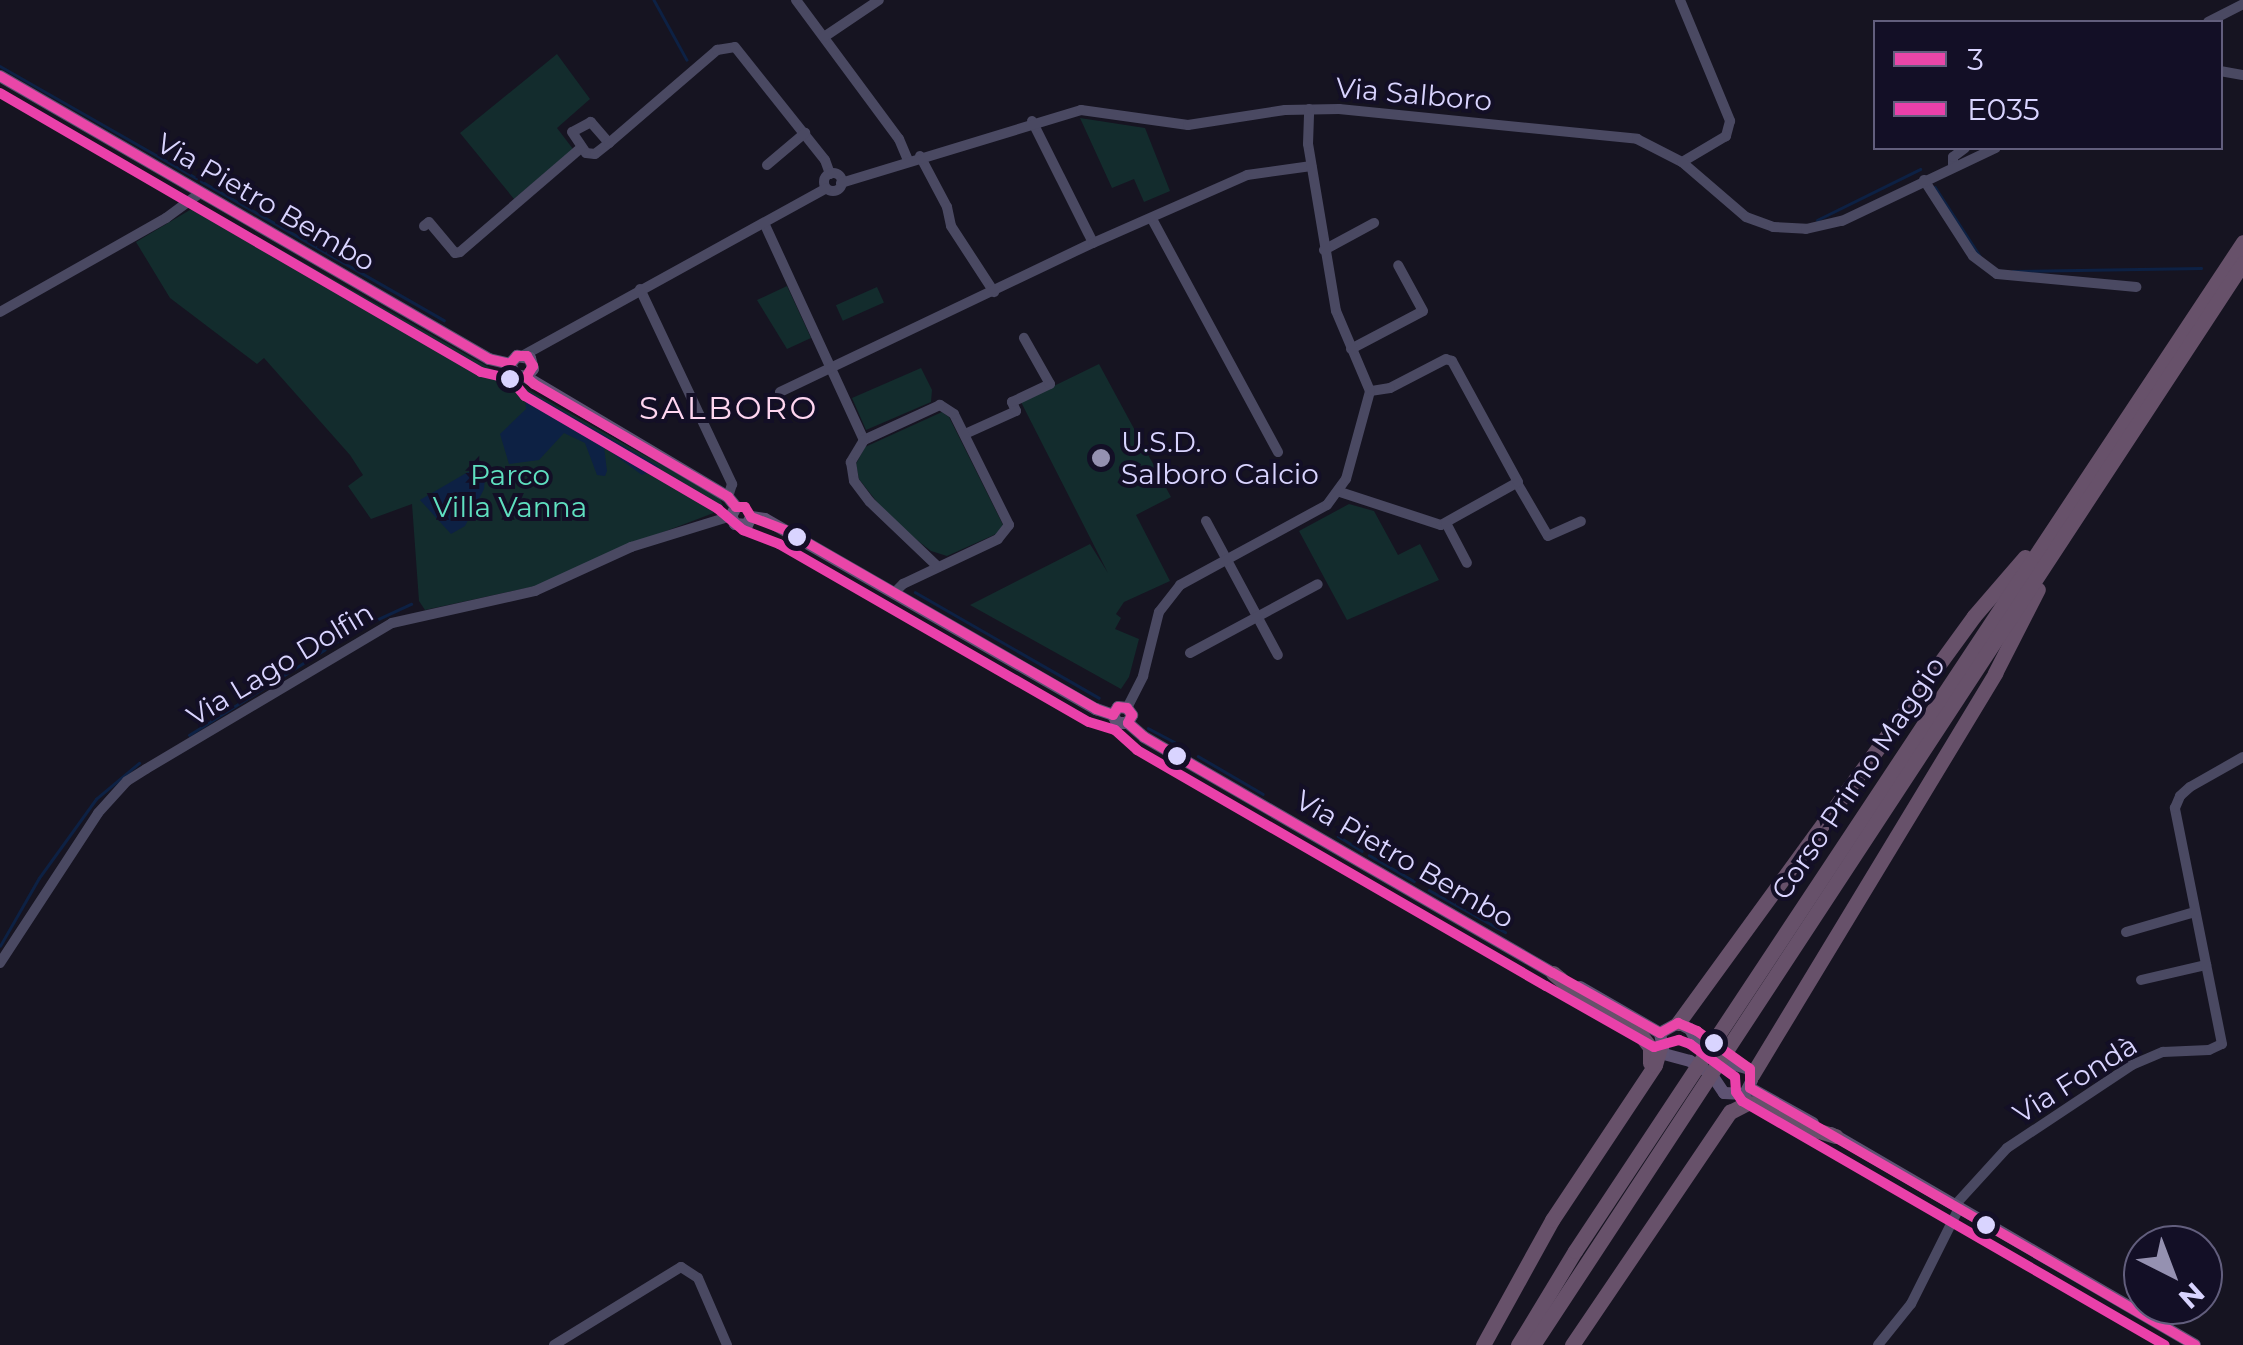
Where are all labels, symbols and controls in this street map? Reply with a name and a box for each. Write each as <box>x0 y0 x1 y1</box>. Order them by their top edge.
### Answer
legend <box>1873 20 2223 150</box>
text: 3 <box>1967 41 1984 78</box>
street label: Via Salboro <box>1334 70 1494 118</box>
text: E035 <box>1967 91 2040 128</box>
street label: Via Pietro Bembo <box>151 126 381 278</box>
unlabelled marker <box>500 369 520 389</box>
district label: SALBORO <box>639 389 819 427</box>
place label: U.S.D. Salboro Calcio <box>1121 425 1319 491</box>
marker: U.S.D. Salboro Calcio <box>1090 447 1112 469</box>
park label: Parco Villa Vanna <box>433 458 587 524</box>
unlabelled marker <box>787 527 807 547</box>
street label: Via Lago Dolfin <box>181 595 379 733</box>
street label: Corso Primo Maggio <box>1764 650 1952 906</box>
unlabelled marker <box>1167 746 1187 766</box>
street label: Via Pietro Bembo <box>1290 783 1520 935</box>
street label: Via Fondà <box>2007 1028 2143 1130</box>
unlabelled marker <box>1704 1033 1724 1053</box>
unlabelled marker <box>1976 1215 1996 1235</box>
north arrow <box>2123 1225 2223 1325</box>
text: N <box>2172 1276 2212 1316</box>

